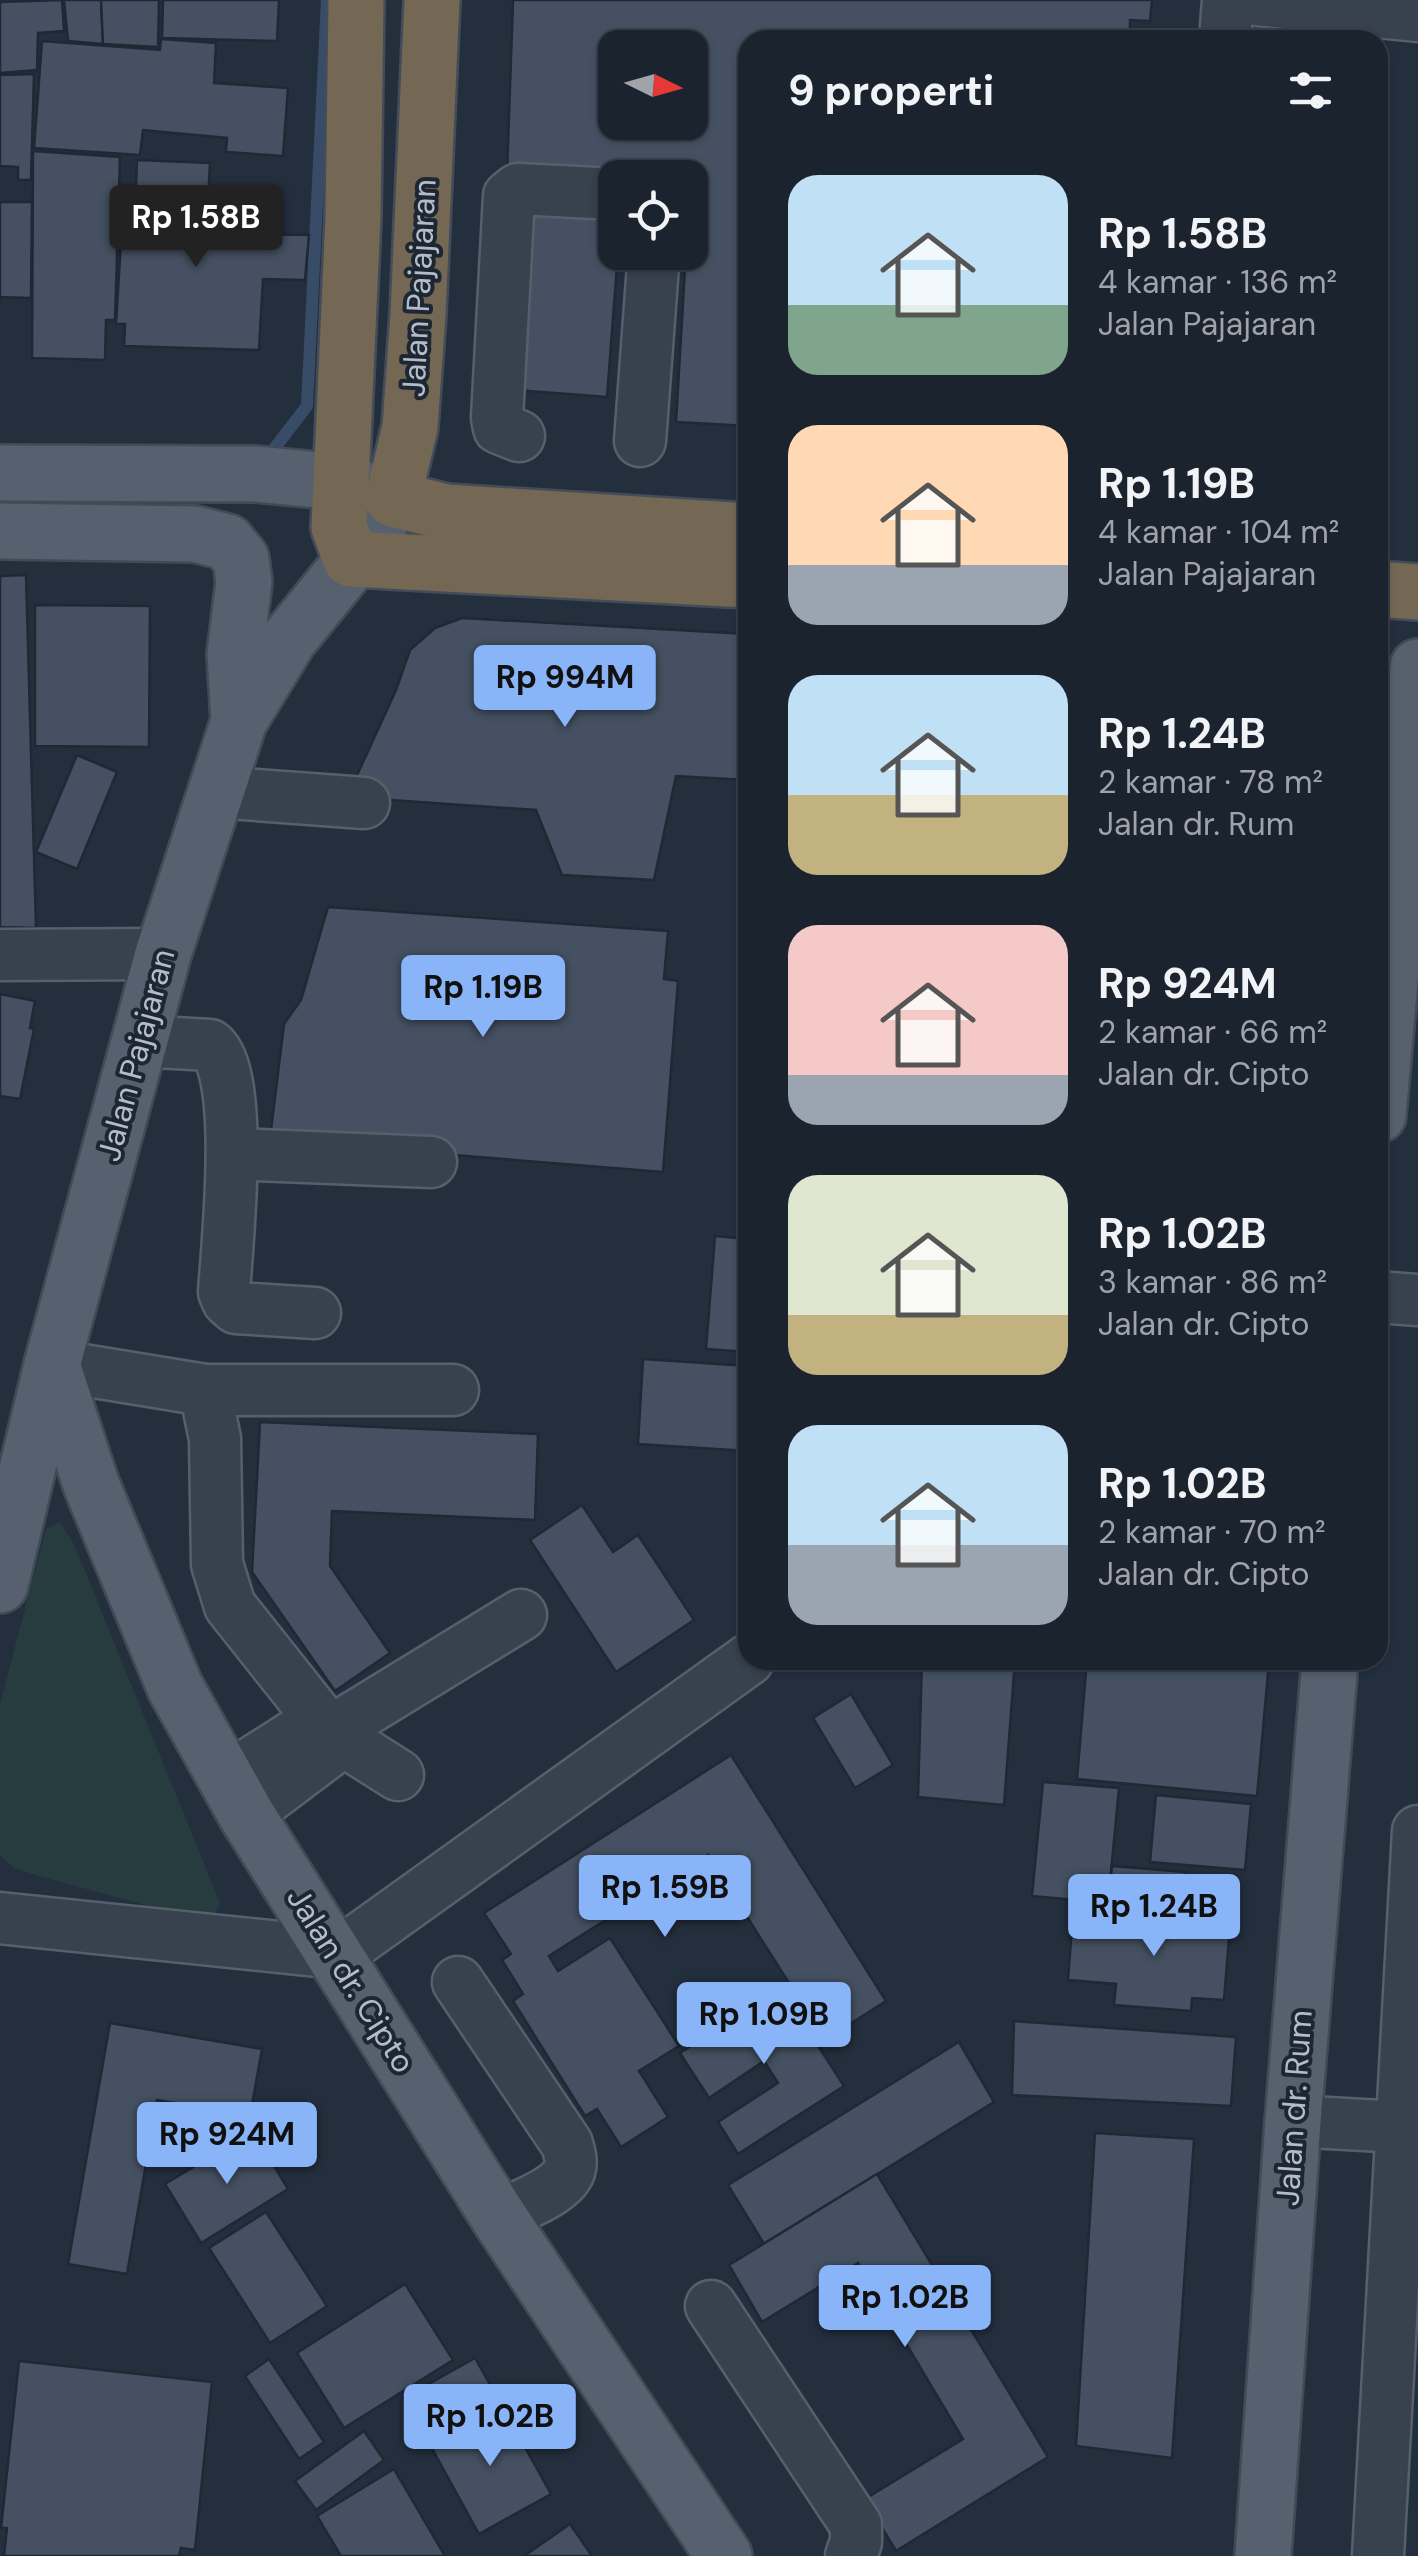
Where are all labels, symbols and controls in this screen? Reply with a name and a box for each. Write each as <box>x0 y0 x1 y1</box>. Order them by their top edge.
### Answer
north arrow <box>598 30 708 140</box>
map controls <box>598 30 708 270</box>
text: 9 properti <box>788 63 994 118</box>
icon: filters <box>1283 63 1338 118</box>
button: locate <box>598 160 708 270</box>
street label: Jalan Pajajaran <box>392 178 446 398</box>
pin: Rp 1.58B <box>93 185 299 270</box>
text: Rp 1.58B <box>132 196 260 238</box>
text: Rp 1.58B <box>1098 206 1267 261</box>
icon: home <box>868 215 988 335</box>
text: 4 kamar · 136 m² <box>1098 261 1337 303</box>
text: Jalan Pajajaran <box>1098 303 1316 345</box>
text: Rp 1.19B <box>1098 456 1255 511</box>
icon: home <box>868 465 988 585</box>
text: 4 kamar · 104 m² <box>1098 511 1339 553</box>
text: Jalan Pajajaran <box>1098 553 1316 595</box>
pin: Rp 994M <box>473 645 657 730</box>
text: Rp 994M <box>496 656 634 698</box>
text: Rp 1.24B <box>1098 706 1266 761</box>
icon: home <box>868 715 988 835</box>
text: 2 kamar · 78 m² <box>1098 761 1323 803</box>
text: Jalan dr. Rum <box>1098 803 1294 845</box>
street label: Jalan Pajajaran <box>87 944 185 1166</box>
pin: Rp 1.19B <box>380 955 586 1040</box>
text: Rp 924M <box>1098 956 1277 1011</box>
icon: home <box>868 965 988 1085</box>
text: Rp 1.19B <box>423 966 543 1008</box>
text: 2 kamar · 66 m² <box>1098 1011 1327 1053</box>
text: Jalan dr. Cipto <box>1098 1053 1309 1095</box>
text: Rp 1.02B <box>1098 1206 1267 1261</box>
icon: home <box>868 1215 988 1335</box>
text: 3 kamar · 86 m² <box>1098 1261 1327 1303</box>
text: Jalan dr. Cipto <box>1098 1303 1309 1345</box>
text: Rp 1.02B <box>1098 1456 1267 1511</box>
icon: home <box>868 1465 988 1585</box>
text: 2 kamar · 70 m² <box>1098 1511 1326 1553</box>
text: Jalan dr. Cipto <box>1098 1553 1309 1595</box>
pin: Rp 1.59B <box>562 1855 768 1940</box>
text: Rp 1.59B <box>601 1866 729 1908</box>
pin: Rp 1.24B <box>1051 1874 1257 1959</box>
street label: Jalan dr. Cipto <box>277 1879 425 2081</box>
text: Rp 1.24B <box>1090 1885 1218 1927</box>
pin: Rp 1.09B <box>661 1982 867 2067</box>
text: Rp 1.09B <box>699 1993 829 2035</box>
street label: Jalan dr. Rum <box>1266 2009 1322 2207</box>
pin: Rp 924M <box>135 2102 319 2187</box>
text: Rp 924M <box>159 2113 295 2155</box>
pin: Rp 1.02B <box>802 2265 1008 2350</box>
text: Rp 1.02B <box>841 2276 969 2318</box>
pin: Rp 1.02B <box>387 2384 593 2469</box>
text: Rp 1.02B <box>426 2395 554 2437</box>

